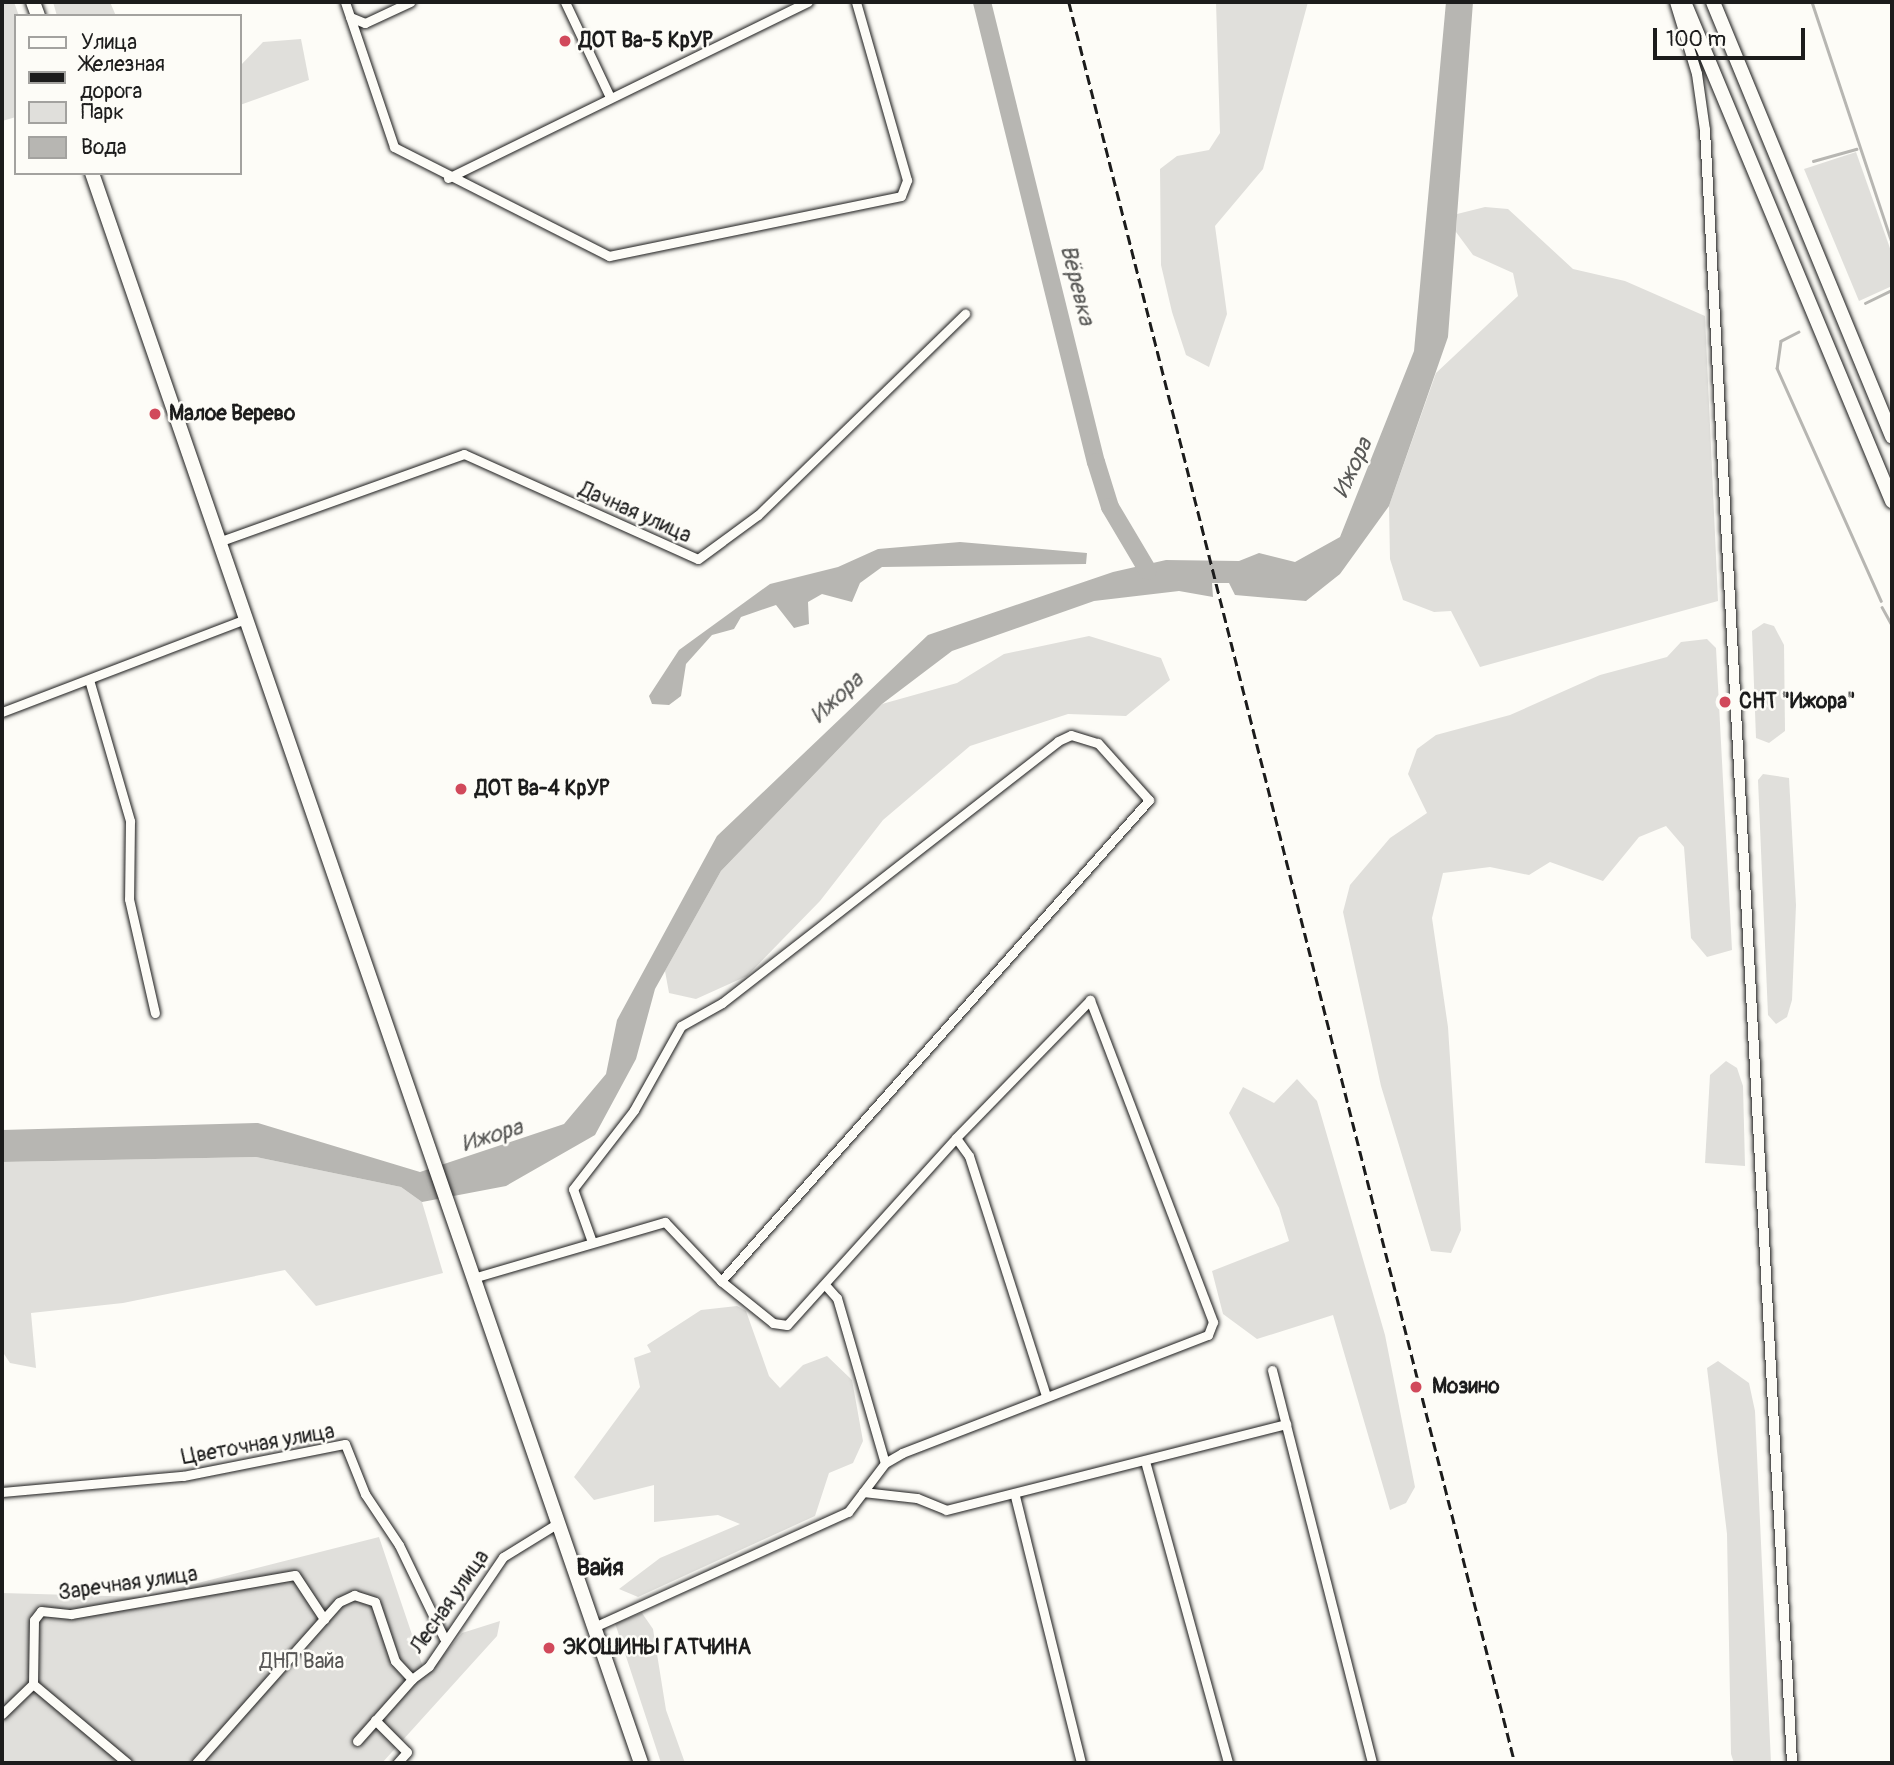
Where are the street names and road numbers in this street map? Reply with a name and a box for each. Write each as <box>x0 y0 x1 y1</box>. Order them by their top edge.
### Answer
street label: Дачная улица <box>575 477 695 549</box>
street label: Цветочная улица <box>180 1419 336 1471</box>
street label: Лесная улица <box>405 1545 495 1659</box>
street label: Заречная улица <box>57 1562 199 1606</box>

